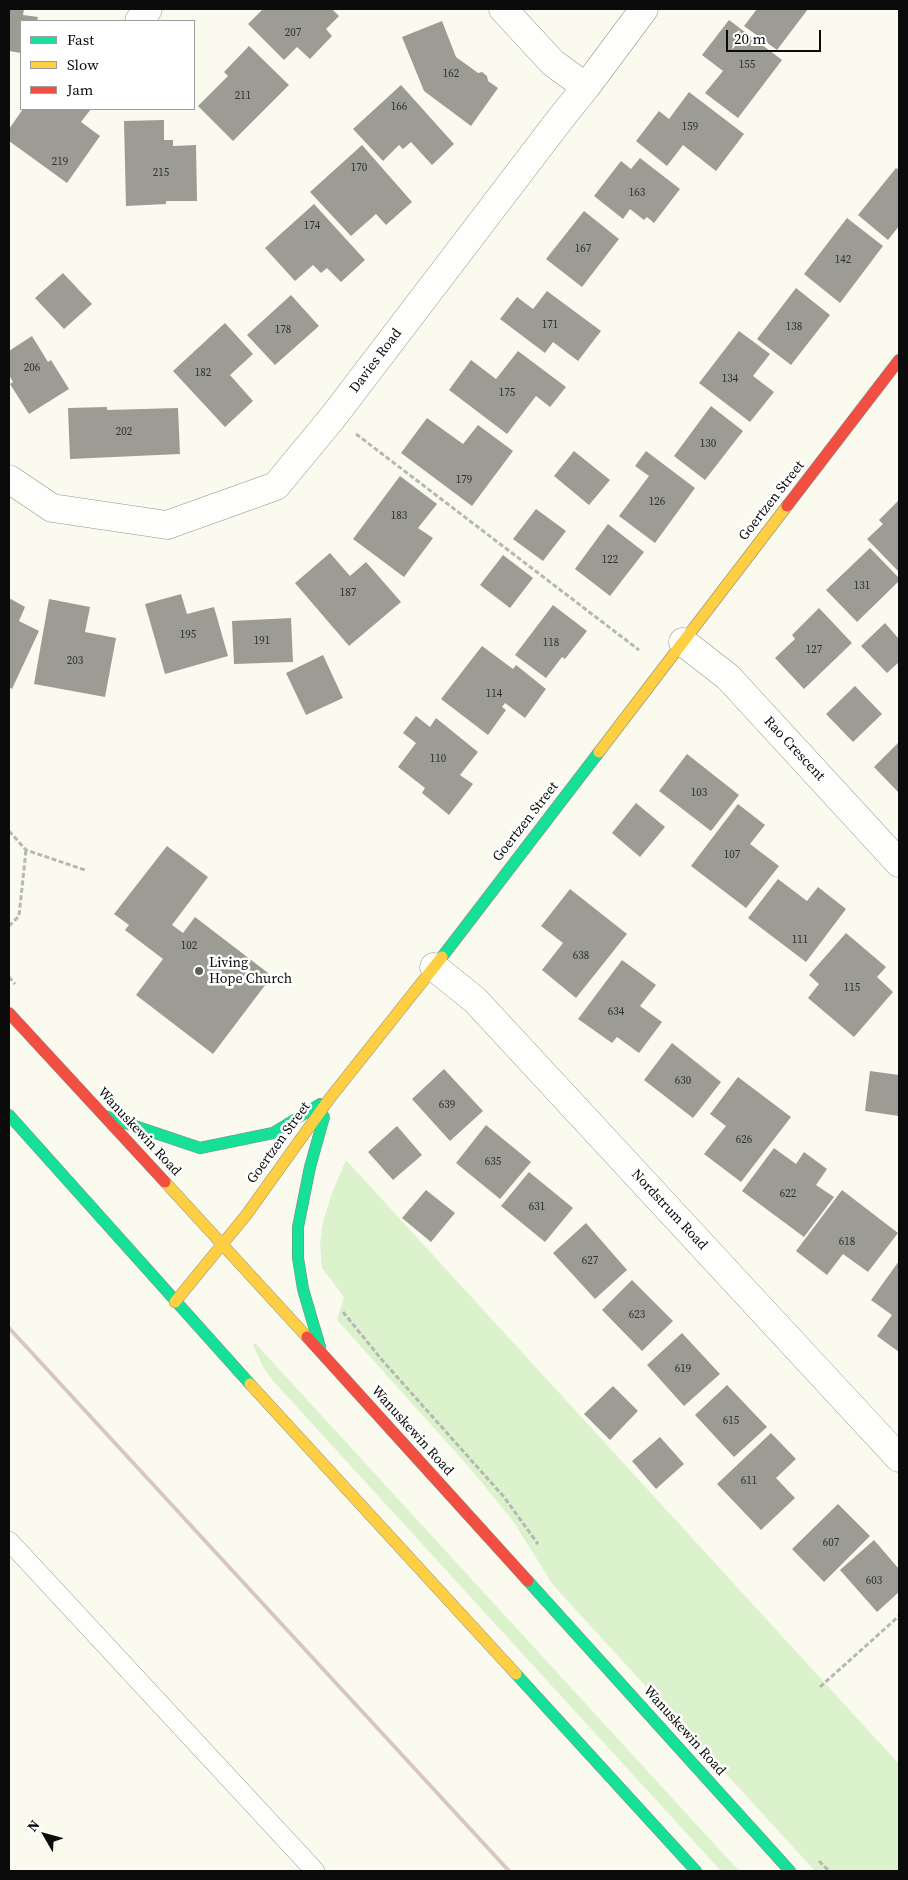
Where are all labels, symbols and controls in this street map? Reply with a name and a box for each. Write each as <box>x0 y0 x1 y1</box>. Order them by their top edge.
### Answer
legend <box>20 20 195 110</box>
scale bar <box>728 20 823 52</box>
house number: 207 <box>285 26 301 40</box>
text: 20 m <box>734 28 766 49</box>
text: Fast <box>67 29 94 50</box>
text: Slow <box>67 54 99 75</box>
house number: 155 <box>739 58 755 72</box>
house number: 162 <box>443 67 459 81</box>
text: Jam <box>67 79 93 100</box>
house number: 211 <box>235 89 251 103</box>
house number: 166 <box>391 100 407 114</box>
house number: 159 <box>682 120 698 134</box>
house number: 219 <box>52 155 68 169</box>
house number: 170 <box>351 161 367 175</box>
house number: 215 <box>153 166 169 180</box>
house number: 163 <box>629 186 645 200</box>
house number: 174 <box>304 219 320 233</box>
house number: 167 <box>575 242 591 256</box>
house number: 142 <box>835 253 851 267</box>
house number: 171 <box>542 318 558 332</box>
house number: 138 <box>786 320 802 334</box>
house number: 178 <box>275 323 291 337</box>
street label: Davies Road <box>346 326 406 396</box>
house number: 206 <box>24 361 40 375</box>
house number: 182 <box>195 366 211 380</box>
house number: 134 <box>722 372 738 386</box>
house number: 175 <box>499 386 515 400</box>
house number: 202 <box>116 425 132 439</box>
house number: 130 <box>700 437 716 451</box>
street label: Goertzen Street <box>736 458 808 544</box>
house number: 179 <box>456 473 472 487</box>
house number: 126 <box>649 495 665 509</box>
house number: 183 <box>391 509 407 523</box>
house number: 122 <box>602 553 618 567</box>
house number: 131 <box>854 579 870 593</box>
house number: 187 <box>340 586 356 600</box>
house number: 195 <box>180 628 196 642</box>
house number: 191 <box>254 634 270 648</box>
house number: 118 <box>543 636 559 650</box>
house number: 127 <box>806 643 822 657</box>
house number: 203 <box>67 654 83 668</box>
house number: 114 <box>486 687 502 701</box>
street label: Rao Crescent <box>760 713 828 785</box>
house number: 110 <box>430 752 446 766</box>
street label: Goertzen Street <box>490 779 562 865</box>
house number: 103 <box>691 786 707 800</box>
house number: 107 <box>724 848 740 862</box>
house number: 111 <box>792 933 808 947</box>
house number: 102 <box>181 939 197 953</box>
house number: 638 <box>573 949 589 963</box>
place label: Living Hope Church <box>209 955 292 988</box>
marker: Living Hope Church <box>193 965 205 977</box>
house number: 115 <box>844 981 860 995</box>
house number: 634 <box>608 1005 624 1019</box>
house number: 630 <box>675 1074 691 1088</box>
street label: Wanuskewin Road <box>94 1084 184 1180</box>
house number: 639 <box>439 1098 455 1112</box>
street label: Goertzen Street <box>244 1099 314 1187</box>
house number: 626 <box>736 1133 752 1147</box>
house number: 635 <box>485 1155 501 1169</box>
street label: Nordstrum Road <box>627 1166 711 1254</box>
house number: 622 <box>780 1187 796 1201</box>
house number: 631 <box>529 1200 545 1214</box>
house number: 618 <box>839 1235 855 1249</box>
house number: 627 <box>582 1254 598 1268</box>
house number: 623 <box>629 1308 645 1322</box>
house number: 619 <box>675 1362 691 1376</box>
street label: Wanuskewin Road <box>367 1383 457 1479</box>
house number: 615 <box>723 1414 739 1428</box>
house number: 611 <box>741 1474 757 1488</box>
house number: 607 <box>823 1536 839 1550</box>
house number: 603 <box>866 1574 882 1588</box>
street label: Wanuskewin Road <box>639 1683 729 1779</box>
north arrow <box>20 1810 70 1860</box>
text: N <box>22 1816 44 1836</box>

